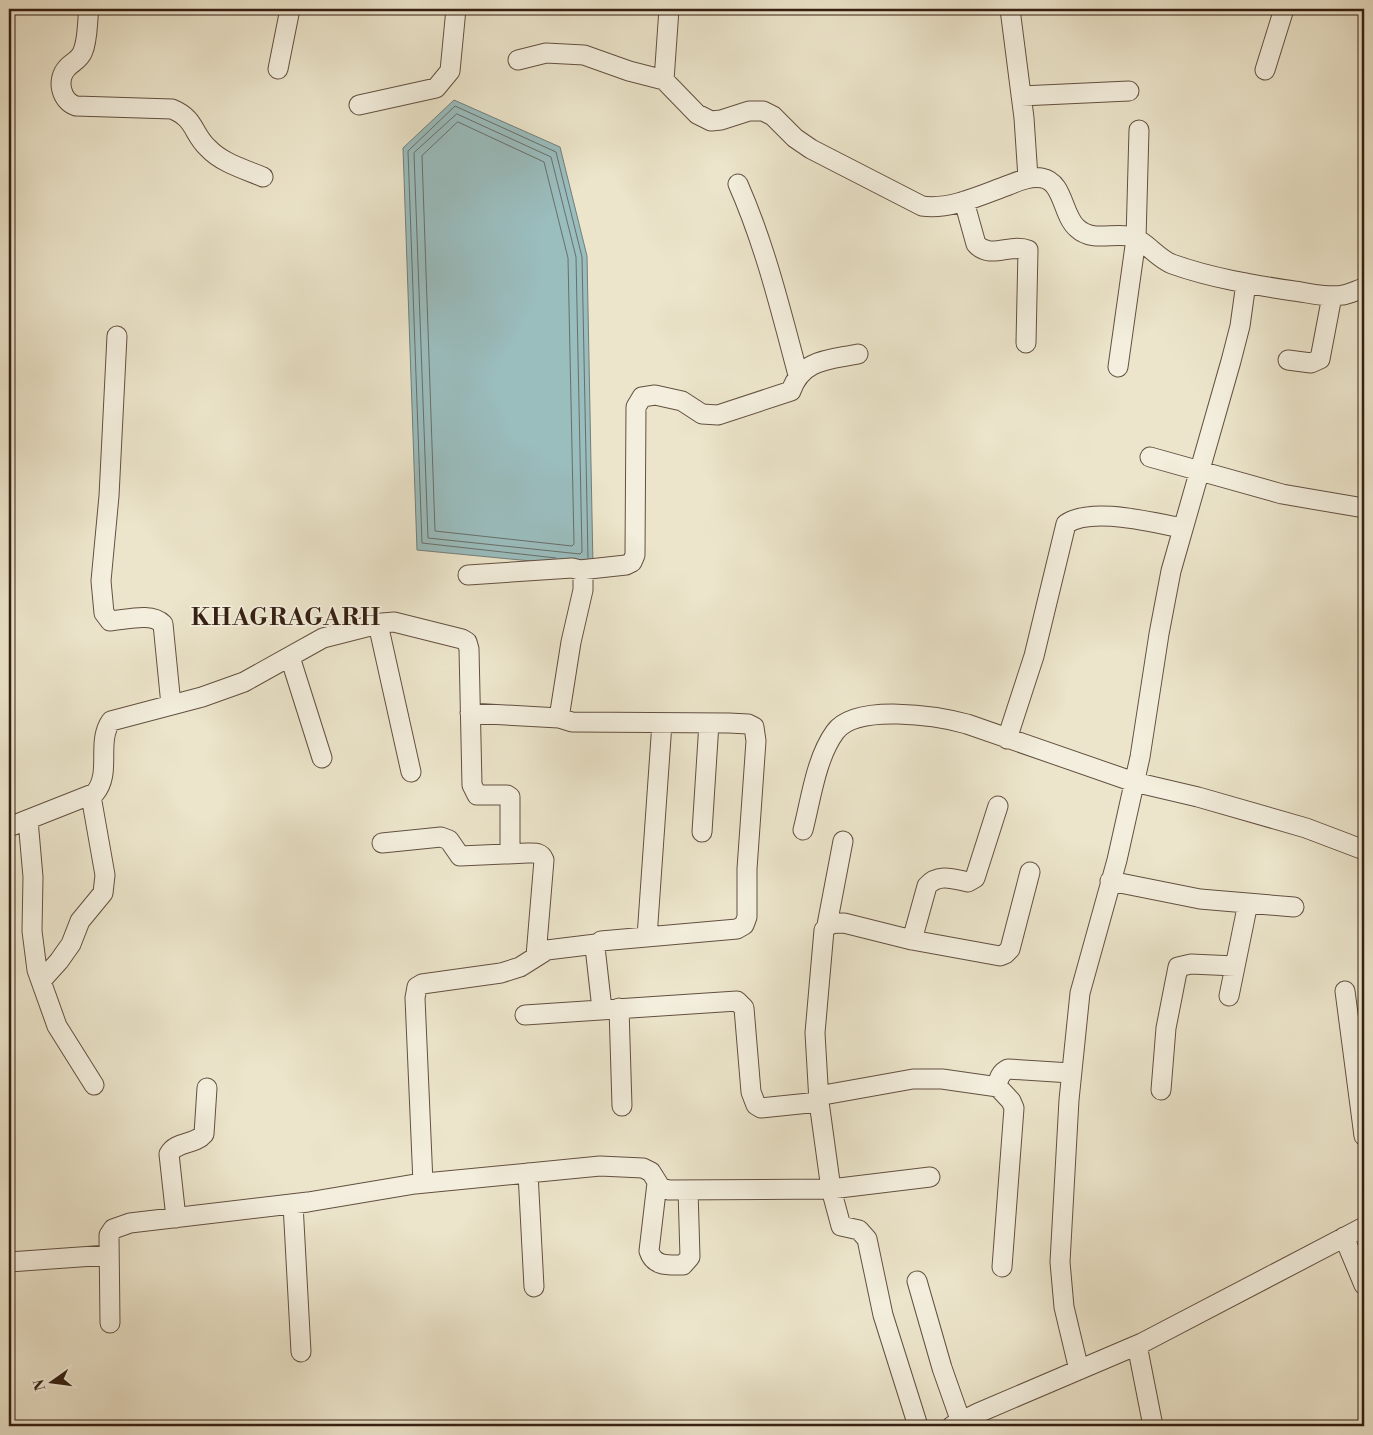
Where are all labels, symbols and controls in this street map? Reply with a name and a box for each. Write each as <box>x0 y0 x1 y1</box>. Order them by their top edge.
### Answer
district label: KHAGRAGARH <box>191 603 381 633</box>
north arrow <box>28 1358 78 1408</box>
text: N <box>30 1377 50 1392</box>

